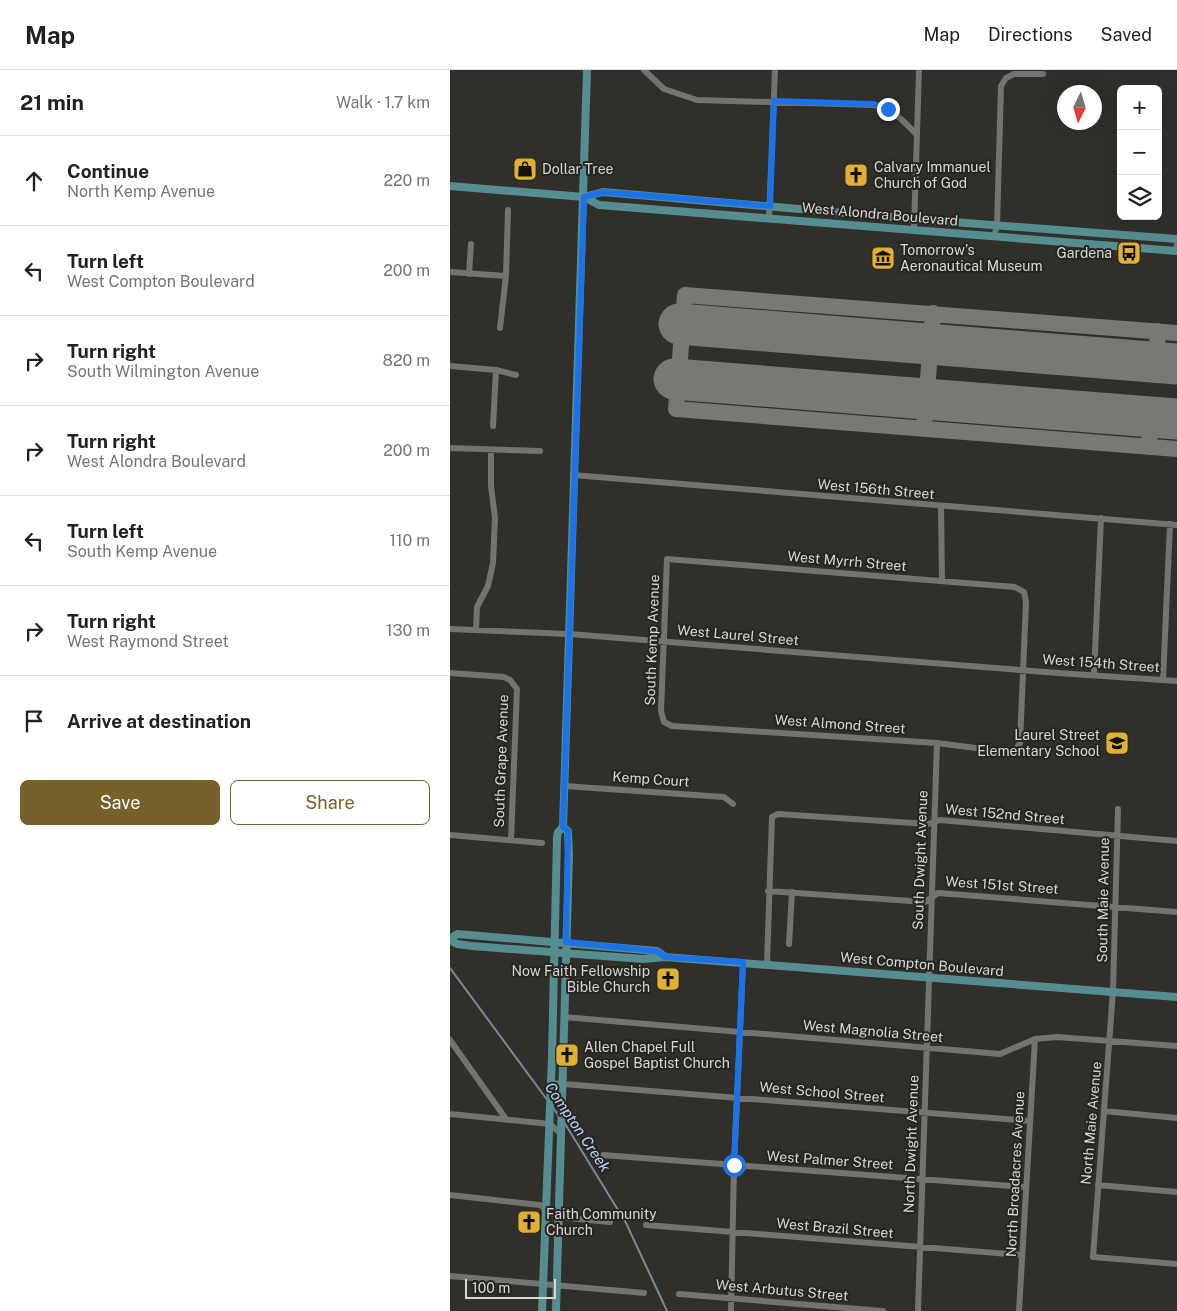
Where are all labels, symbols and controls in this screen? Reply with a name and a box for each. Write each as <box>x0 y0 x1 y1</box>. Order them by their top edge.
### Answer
text: Map <box>25 21 75 49</box>
text: Map <box>923 24 960 45</box>
text: Directions <box>988 24 1073 45</box>
text: Saved <box>1101 24 1152 45</box>
north arrow <box>1057 85 1102 130</box>
map controls <box>1117 85 1162 220</box>
button: + <box>1117 85 1162 130</box>
text: 21 min <box>20 90 84 115</box>
text: Walk · 1.7 km <box>336 93 430 112</box>
route end <box>877 98 900 121</box>
button: − <box>1117 130 1162 175</box>
shop icon: Dollar Tree <box>512 156 538 182</box>
place label: Calvary Immanuel Church of God <box>874 159 991 191</box>
text: Continue <box>67 160 149 182</box>
place label: Dollar Tree <box>542 161 614 177</box>
church icon: Calvary Immanuel Church of God <box>843 162 869 188</box>
icon: ahead <box>20 167 48 195</box>
text: 220 m <box>383 171 430 190</box>
button: layers <box>1117 175 1162 220</box>
text: North Kemp Avenue <box>67 182 215 201</box>
street label: West Alondra Boulevard <box>801 199 959 229</box>
bus stop icon: Gardena <box>1116 240 1142 266</box>
place label: Tomorrow's Aeronautical Museum <box>900 242 1043 274</box>
museum icon: Tomorrow's Aeronautical Museum <box>870 245 896 271</box>
place label: Gardena <box>1057 245 1112 261</box>
text: Turn left <box>67 250 144 272</box>
icon: left <box>20 257 48 285</box>
text: 200 m <box>383 261 430 280</box>
text: West Compton Boulevard <box>67 272 255 291</box>
text: Turn right <box>67 340 156 362</box>
icon: right <box>20 347 48 375</box>
text: 820 m <box>383 351 430 370</box>
text: South Wilmington Avenue <box>67 362 259 381</box>
text: Turn right <box>67 430 156 452</box>
icon: right <box>20 437 48 465</box>
text: 200 m <box>383 441 430 460</box>
text: West Alondra Boulevard <box>67 452 246 471</box>
street label: West 156th Street <box>817 476 935 502</box>
text: Turn left <box>67 520 144 542</box>
icon: left <box>20 527 48 555</box>
text: 110 m <box>389 531 430 550</box>
text: South Kemp Avenue <box>67 542 217 561</box>
street label: West Myrrh Street <box>787 548 907 574</box>
street label: South Kemp Avenue <box>642 574 662 706</box>
text: Turn right <box>67 610 156 632</box>
icon: right <box>20 617 48 645</box>
text: 130 m <box>386 621 430 640</box>
street label: West Laurel Street <box>677 622 799 648</box>
text: West Raymond Street <box>67 632 229 651</box>
street label: West 154th Street <box>1042 651 1160 675</box>
street label: South Grape Avenue <box>491 694 511 828</box>
icon: arrive <box>20 707 48 735</box>
text: Arrive at destination <box>67 710 251 732</box>
street label: West Almond Street <box>774 711 906 737</box>
place label: Laurel Street Elementary School <box>977 727 1100 759</box>
school or university icon: Laurel Street Elementary School <box>1104 730 1130 756</box>
street label: Kemp Court <box>612 768 690 790</box>
button: Save <box>20 780 220 825</box>
button: Share <box>230 780 430 825</box>
street label: South Dwight Avenue <box>910 790 930 930</box>
street label: West 152nd Street <box>944 801 1066 827</box>
street label: South Maie Avenue <box>1094 837 1112 963</box>
street label: West 151st Street <box>945 873 1059 897</box>
street label: West Compton Boulevard <box>839 949 1005 979</box>
place label: Now Faith Fellowship Bible Church <box>512 963 650 995</box>
church icon: Now Faith Fellowship Bible Church <box>655 966 681 992</box>
street label: West Magnolia Street <box>802 1017 944 1045</box>
place label: Allen Chapel Full Gospel Baptist Church <box>584 1039 730 1071</box>
church icon: Allen Chapel Full Gospel Baptist Church <box>554 1042 580 1068</box>
street label: North Maie Avenue <box>1078 1061 1104 1185</box>
street label: North Dwight Avenue <box>901 1075 921 1213</box>
water label: Compton Creek <box>542 1079 615 1176</box>
street label: West School Street <box>759 1079 885 1105</box>
street label: North Broadacres Avenue <box>1003 1091 1027 1257</box>
street label: West Palmer Street <box>766 1148 894 1172</box>
route start <box>723 1154 746 1177</box>
place label: Faith Community Church <box>546 1206 657 1238</box>
church icon: Faith Community Church <box>516 1209 542 1235</box>
street label: West Brazil Street <box>776 1215 894 1241</box>
scale bar <box>465 1276 556 1299</box>
street label: West Arbutus Street <box>715 1276 849 1304</box>
text: 100 m <box>472 1280 510 1296</box>

